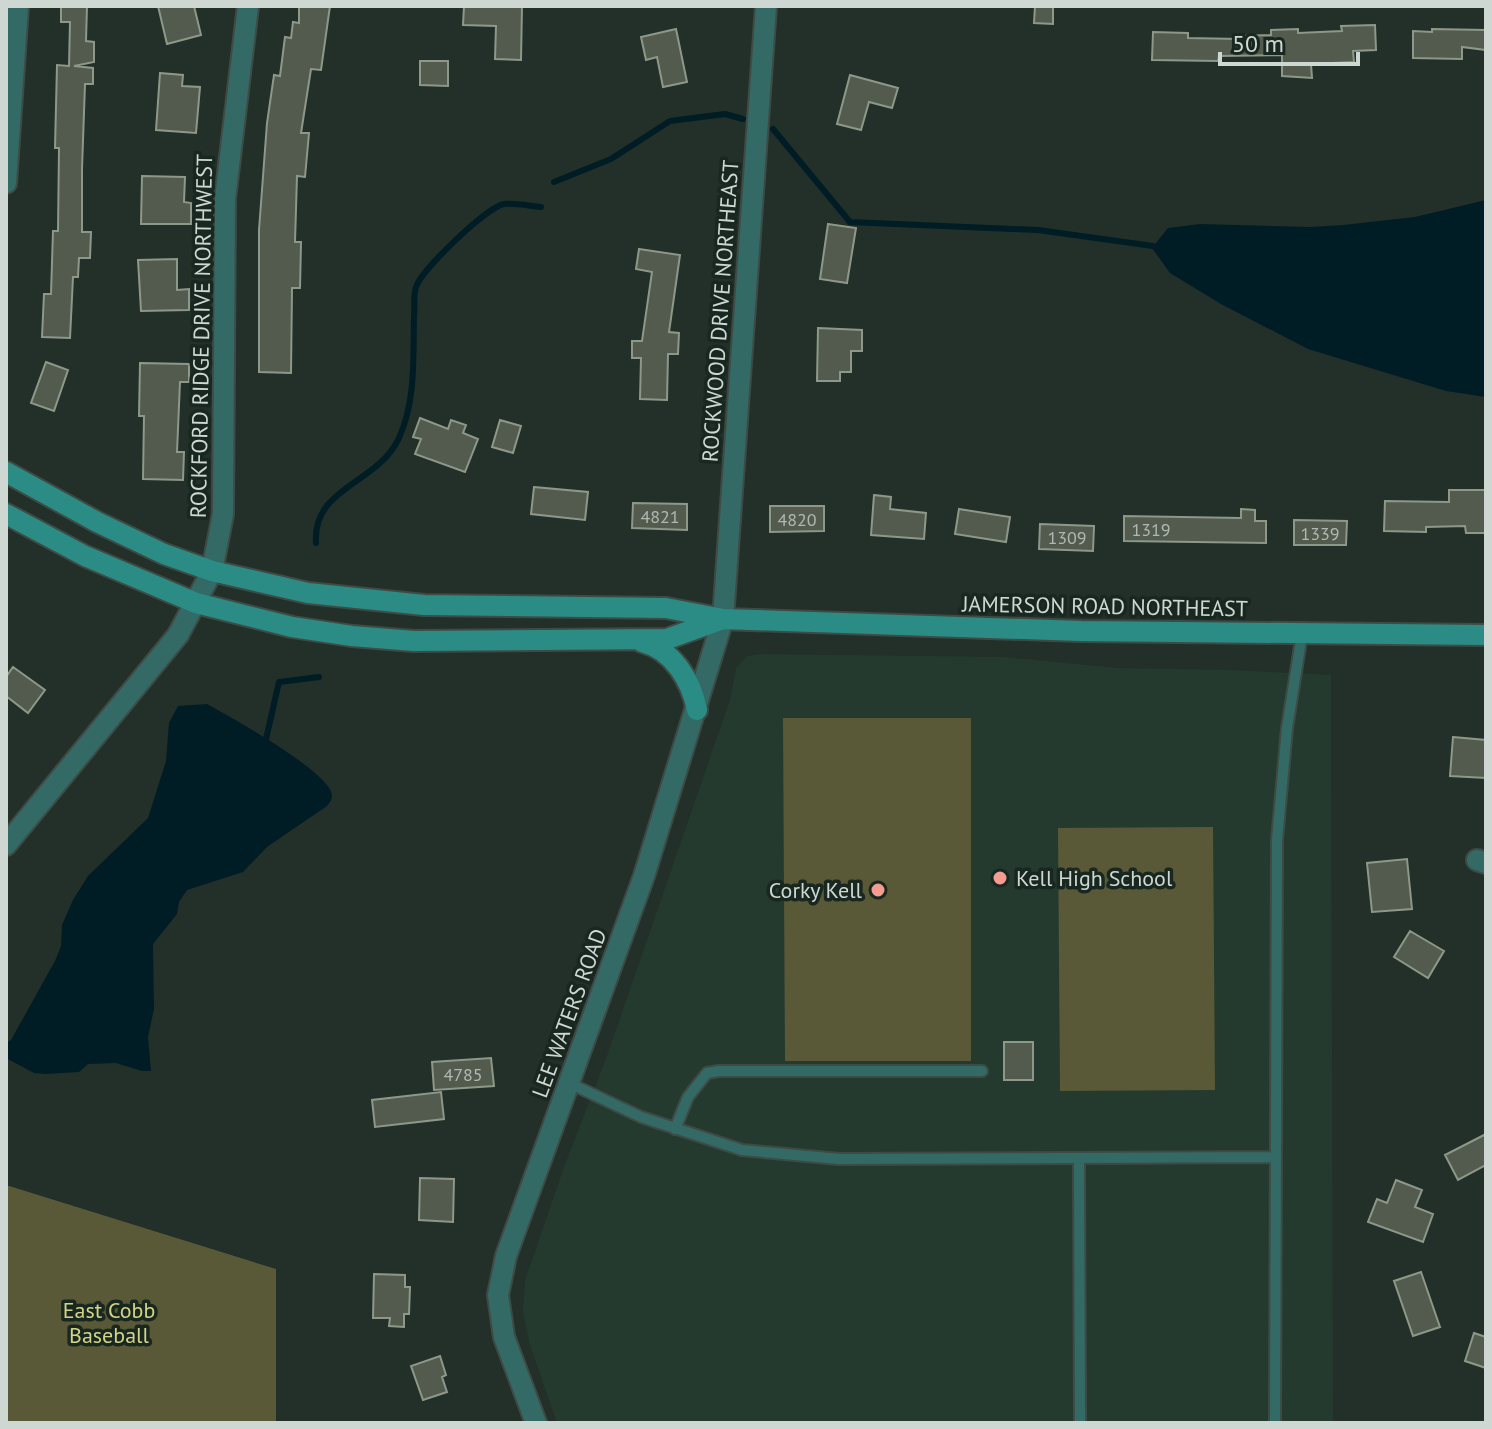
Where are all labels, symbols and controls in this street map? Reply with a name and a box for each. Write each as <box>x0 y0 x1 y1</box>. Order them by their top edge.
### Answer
scale bar <box>1220 16 1358 66</box>
text: 50 m <box>1232 28 1284 59</box>
street label: ROCKFORD RIDGE DRIVE NORTHWEST <box>184 154 218 518</box>
street label: ROCKWOOD DRIVE NORTHEAST <box>695 159 745 463</box>
house number: 4821 <box>640 505 680 528</box>
house number: 4820 <box>777 508 817 531</box>
house number: 1319 <box>1131 518 1171 541</box>
house number: 1339 <box>1300 522 1340 545</box>
house number: 1309 <box>1047 526 1087 549</box>
street label: JAMERSON ROAD NORTHEAST <box>961 589 1248 622</box>
place label: Kell High School <box>1016 864 1173 892</box>
marker: Kell High School <box>991 869 1009 887</box>
place label: Corky Kell <box>769 876 863 904</box>
marker: Corky Kell <box>869 881 887 899</box>
street label: LEE WATERS ROAD <box>525 925 613 1101</box>
house number: 4785 <box>443 1063 483 1086</box>
park label: East Cobb Baseball <box>63 1296 155 1349</box>

